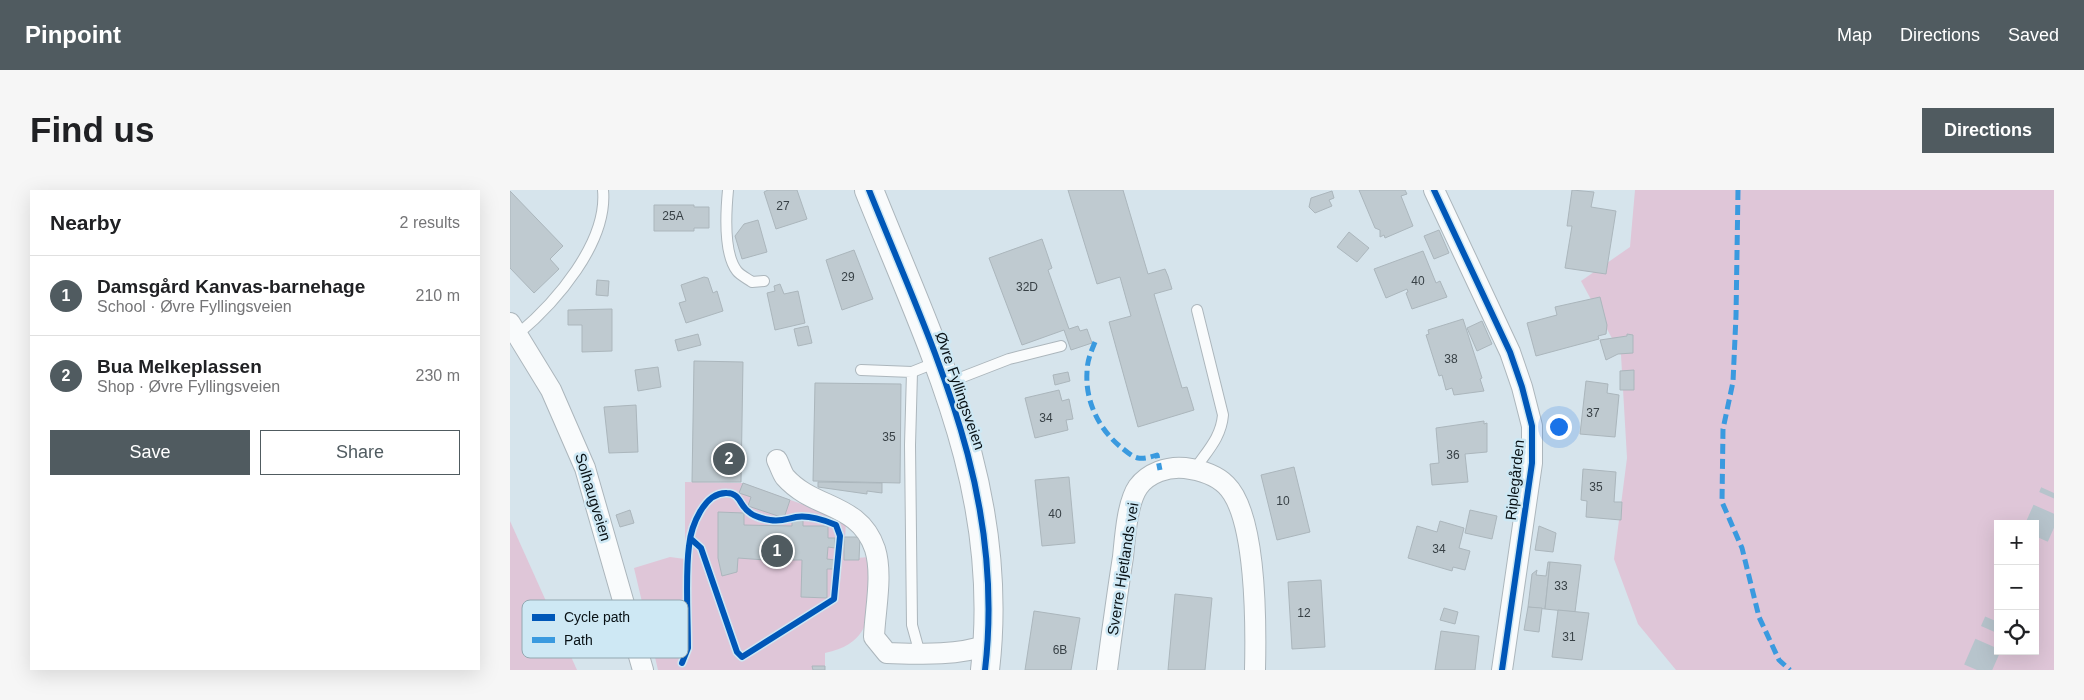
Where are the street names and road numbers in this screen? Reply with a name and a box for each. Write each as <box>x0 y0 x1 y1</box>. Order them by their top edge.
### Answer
street label: Øvre Fyllingsveien <box>932 330 989 452</box>
street label: Riplegården <box>1502 439 1527 521</box>
street label: Solhaugveien <box>572 451 615 543</box>
street label: Sverre Hjetlands vei <box>1104 501 1141 637</box>

